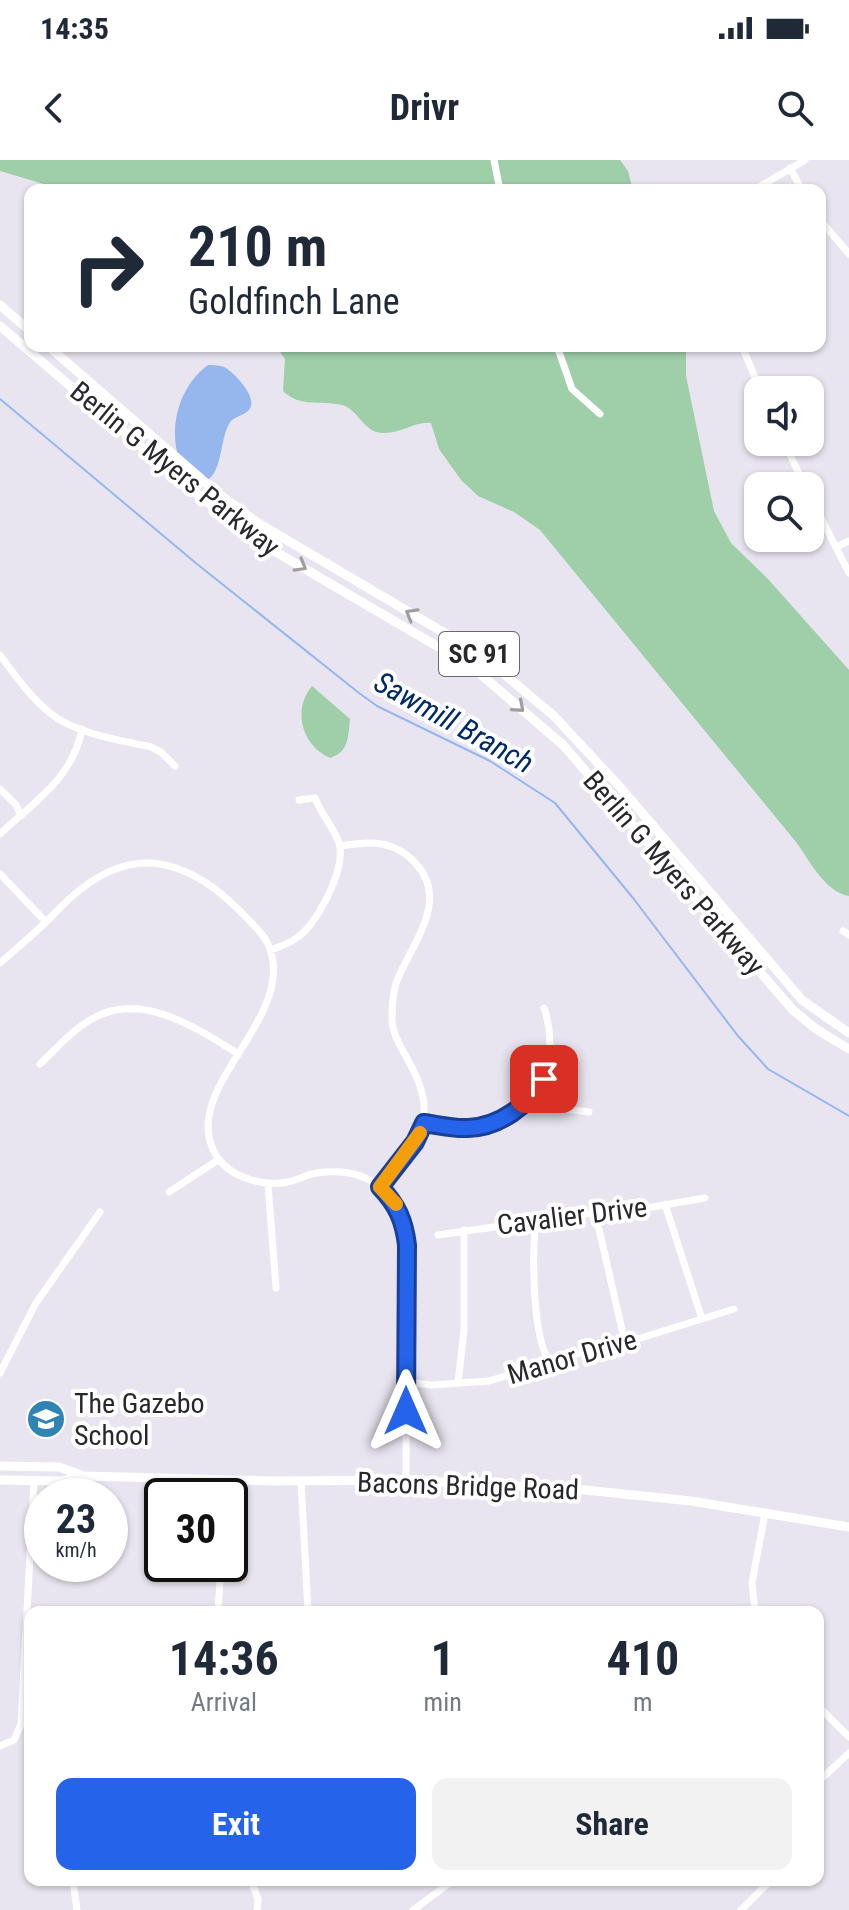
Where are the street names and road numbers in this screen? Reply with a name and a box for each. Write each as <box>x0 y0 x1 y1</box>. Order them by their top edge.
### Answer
street label: Berlin G Myers Parkway <box>64 375 286 564</box>
road number: SC 91 <box>439 632 519 676</box>
street label: Berlin G Myers Parkway <box>577 764 772 982</box>
street label: Cavalier Drive <box>495 1190 649 1242</box>
street label: Manor Drive <box>504 1323 640 1391</box>
street label: Bacons Bridge Road <box>356 1466 580 1506</box>

